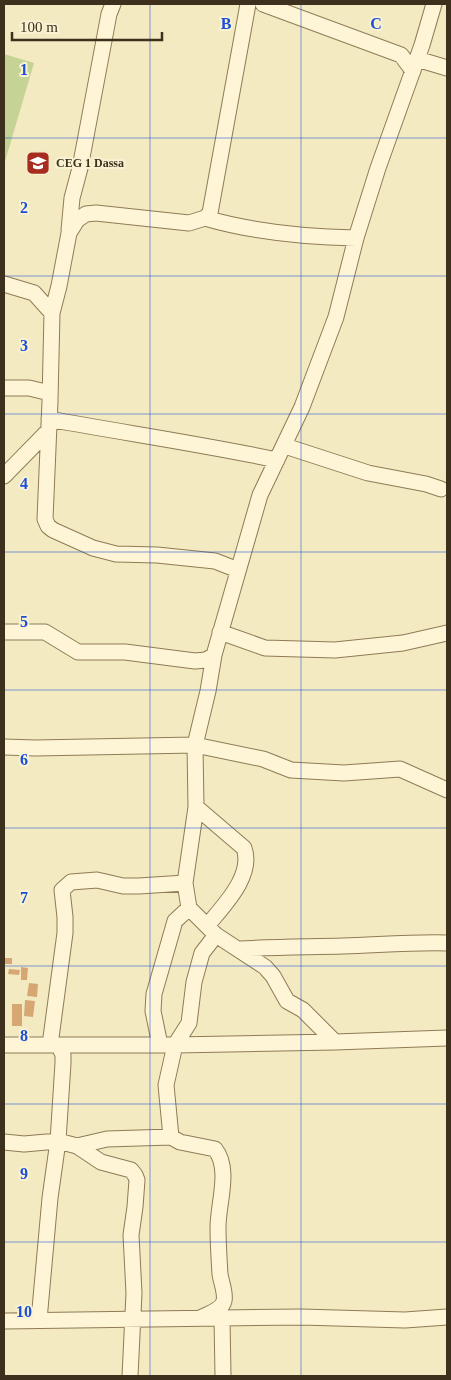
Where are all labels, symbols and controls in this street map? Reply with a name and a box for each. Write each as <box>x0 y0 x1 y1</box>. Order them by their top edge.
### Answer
scale bar <box>12 10 162 42</box>
text: B <box>221 15 232 32</box>
text: C <box>370 15 382 32</box>
text: 100 m <box>20 19 58 35</box>
text: 1 <box>20 61 28 78</box>
school or university icon: CEG 1 Dassa <box>25 150 51 176</box>
place label: CEG 1 Dassa <box>56 156 124 170</box>
text: 2 <box>20 199 28 216</box>
text: 3 <box>20 337 28 354</box>
text: 4 <box>20 475 28 492</box>
text: 5 <box>20 613 28 630</box>
text: 6 <box>20 751 28 768</box>
text: 7 <box>20 889 28 906</box>
text: 8 <box>20 1027 28 1044</box>
text: 9 <box>20 1165 28 1182</box>
text: 10 <box>16 1303 32 1320</box>

